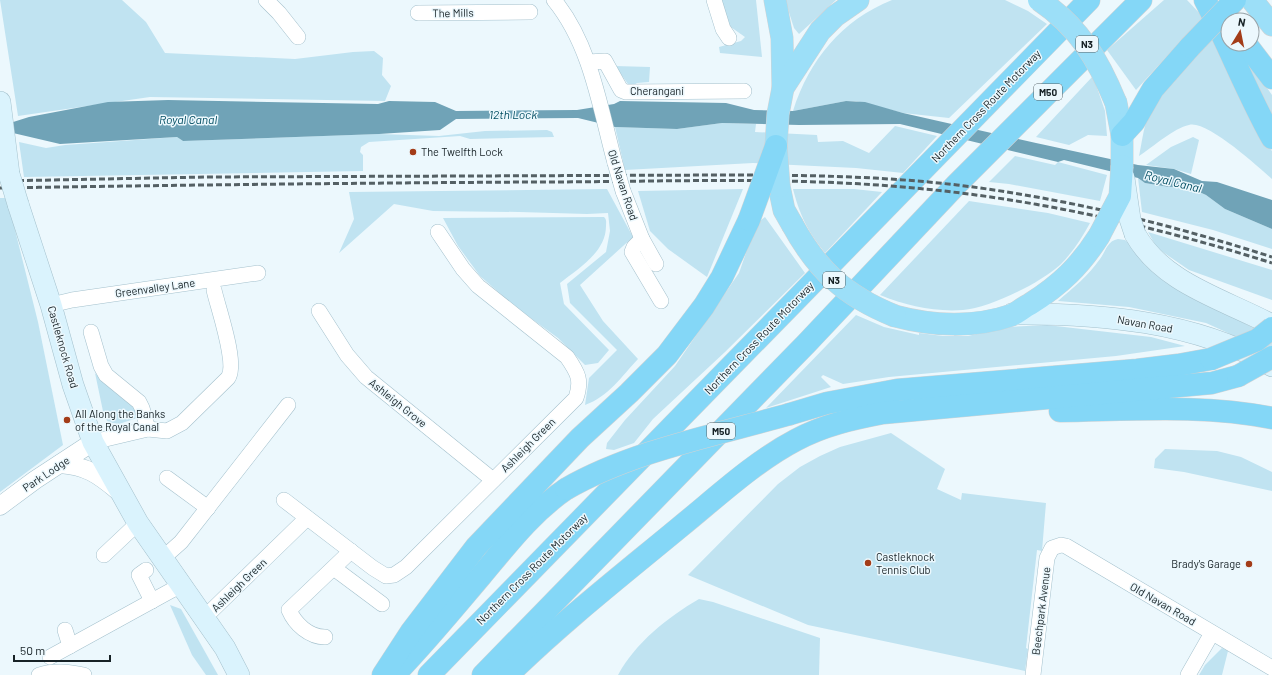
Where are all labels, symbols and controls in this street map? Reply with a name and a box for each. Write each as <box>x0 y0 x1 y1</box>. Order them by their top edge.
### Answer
street label: The Mills <box>432 6 474 19</box>
north arrow <box>1220 12 1260 52</box>
text: N <box>1237 15 1247 29</box>
road number: N3 <box>1076 36 1098 52</box>
street label: Northern Cross Route Motorway <box>928 47 1043 165</box>
street label: Cherangani <box>630 84 684 97</box>
road number: M50 <box>1034 84 1062 100</box>
water label: 12th Lock <box>489 107 537 121</box>
water label: Royal Canal <box>159 112 217 126</box>
place label: The Twelfth Lock <box>421 145 503 158</box>
marker: The Twelfth Lock <box>408 147 418 157</box>
street label: Old Navan Road <box>606 148 641 222</box>
water label: Royal Canal <box>1143 167 1204 195</box>
road number: N3 <box>823 272 845 288</box>
street label: Greenvalley Lane <box>114 275 196 300</box>
street label: Northern Cross Route Motorway <box>701 279 816 397</box>
street label: Castleknock Road <box>46 304 81 390</box>
street label: Navan Road <box>1116 312 1174 335</box>
street label: Ashleigh Grove <box>367 375 430 430</box>
place label: All Along the Banks of the Royal Canal <box>75 407 165 433</box>
marker: All Along the Banks of the Royal Canal <box>62 415 72 425</box>
street label: Ashleigh Green <box>498 415 558 475</box>
road number: M50 <box>707 423 735 439</box>
street label: Park Lodge <box>20 453 72 494</box>
street label: Northern Cross Route Motorway <box>473 510 590 627</box>
place label: Castleknock Tennis Club <box>876 550 935 576</box>
street label: Ashleigh Green <box>208 555 269 614</box>
place label: Brady's Garage <box>1171 557 1241 570</box>
marker: Castleknock Tennis Club <box>863 558 873 568</box>
marker: Brady's Garage <box>1244 559 1254 569</box>
street label: Beechpark Avenue <box>1029 566 1052 656</box>
street label: Old Navan Road <box>1128 580 1198 628</box>
scale bar <box>14 637 110 663</box>
text: 50 m <box>20 643 45 657</box>

